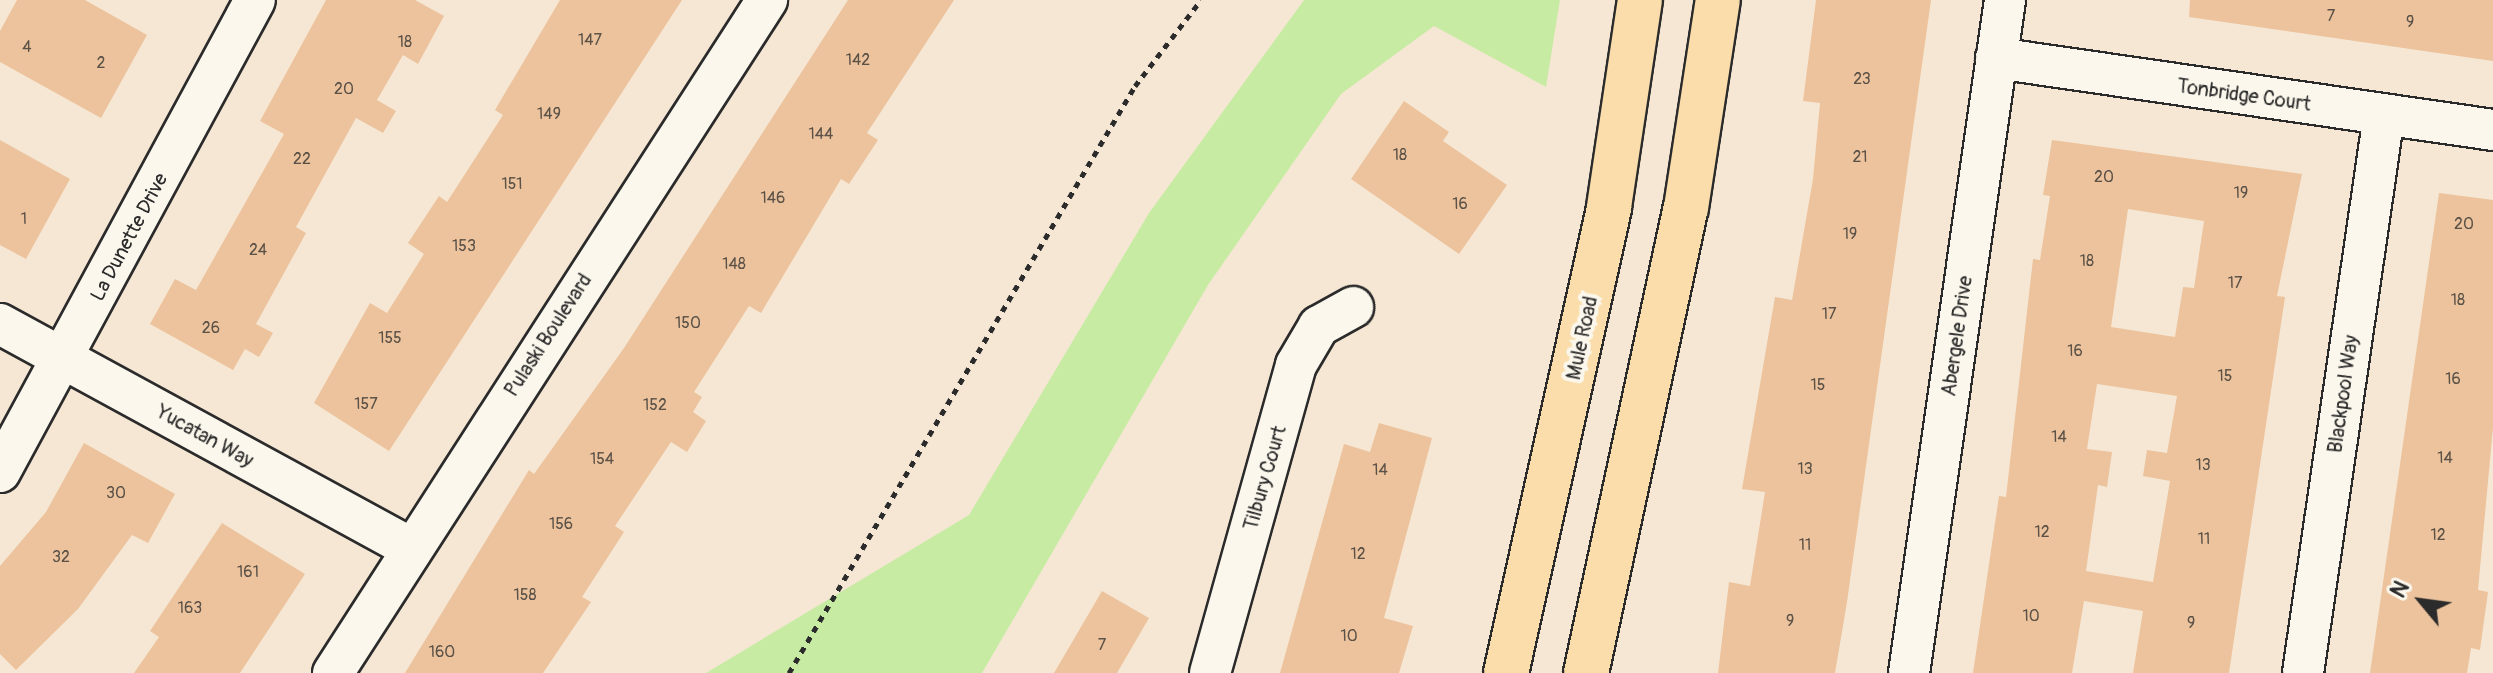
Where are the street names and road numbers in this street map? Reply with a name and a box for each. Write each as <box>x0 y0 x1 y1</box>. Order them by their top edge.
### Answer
street label: Tonbridge Court <box>2176 74 2312 116</box>
street label: La Dunette Drive <box>85 169 173 305</box>
street label: Pulaski Boulevard <box>499 269 597 401</box>
street label: Abergele Drive <box>1937 274 1977 398</box>
street label: Mule Road <box>1561 294 1603 382</box>
street label: Blackpool Way <box>2323 333 2363 455</box>
street label: Yucatan Way <box>152 399 258 473</box>
street label: Tilbury Court <box>1239 423 1291 533</box>

